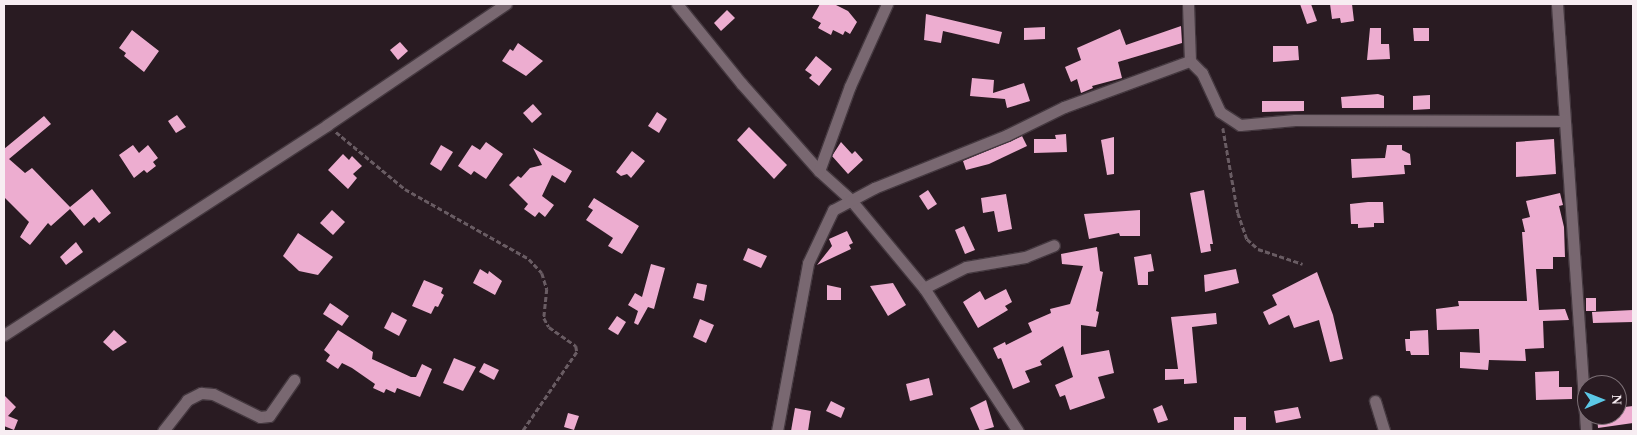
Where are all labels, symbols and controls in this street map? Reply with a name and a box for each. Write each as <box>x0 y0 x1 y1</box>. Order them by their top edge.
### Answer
north arrow <box>1577 375 1627 425</box>
text: N <box>1609 395 1624 405</box>

